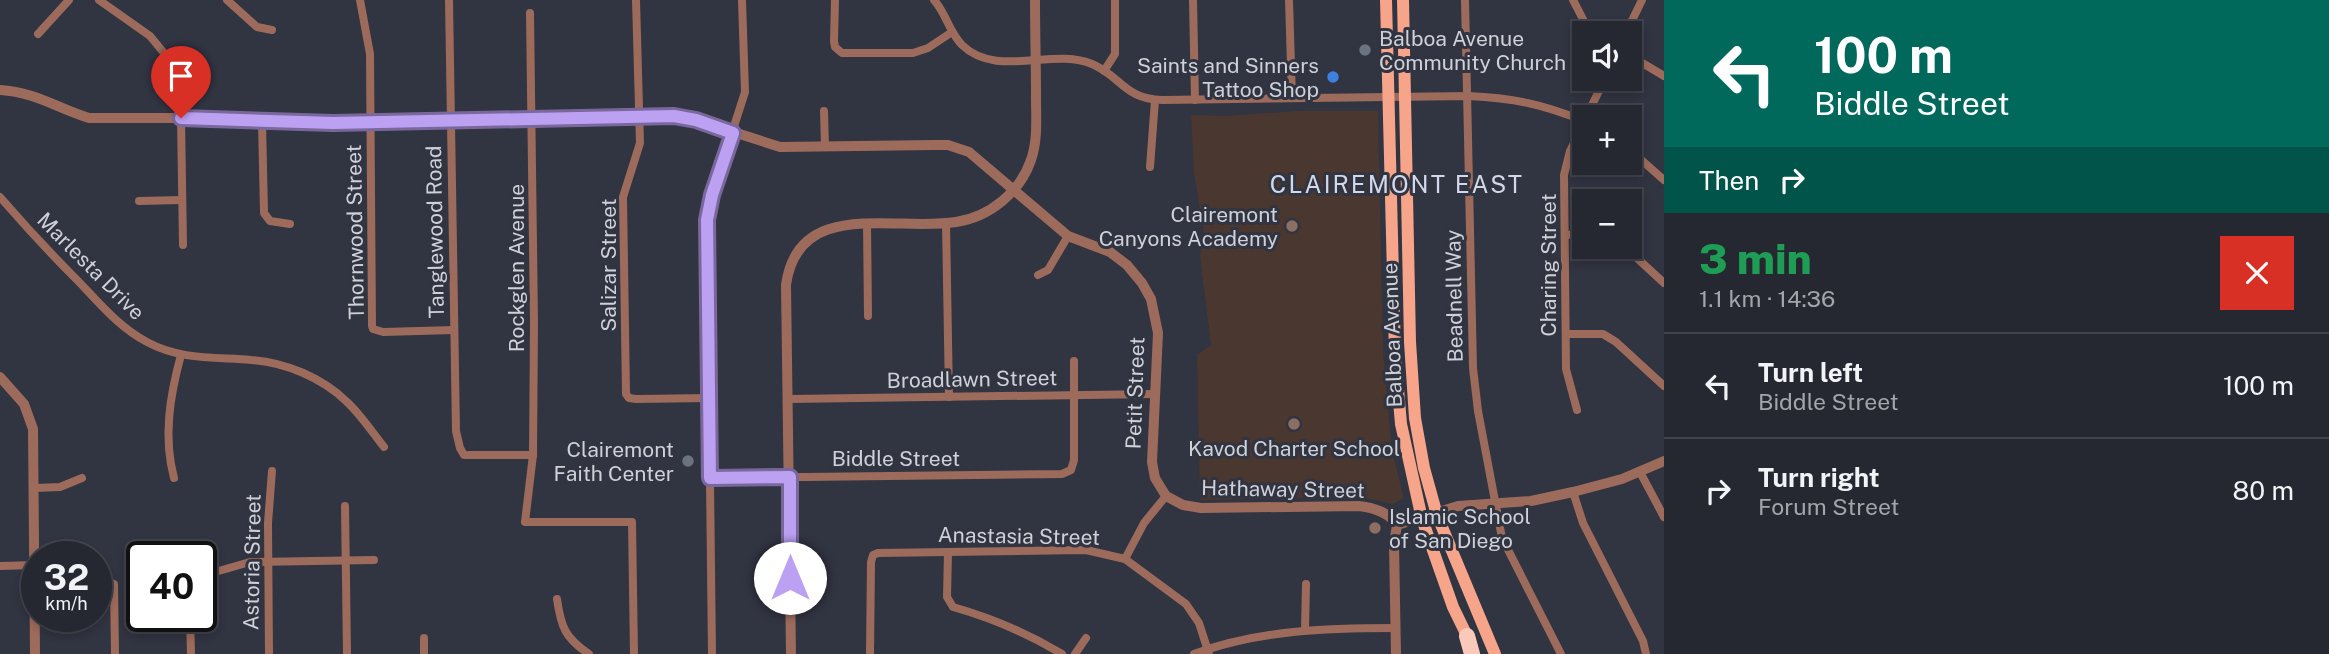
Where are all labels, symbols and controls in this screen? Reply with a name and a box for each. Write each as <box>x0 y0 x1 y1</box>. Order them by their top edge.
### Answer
map controls <box>1572 21 1642 259</box>
button: sound <box>1572 21 1642 91</box>
place label: Balboa Avenue Community Church <box>1379 26 1566 75</box>
text: 100 m <box>1814 26 1953 84</box>
icon: left <box>1699 28 1790 119</box>
marker: Balboa Avenue Community Church <box>1357 42 1373 58</box>
pin <box>151 46 211 118</box>
place label: Saints and Sinners Tattoo Shop <box>1137 53 1319 102</box>
icon: arrive <box>162 57 200 95</box>
marker: Saints and Sinners Tattoo Shop <box>1325 69 1341 85</box>
text: Biddle Street <box>1814 85 2010 122</box>
button: + <box>1572 105 1642 175</box>
street label: Thornwood Street <box>341 144 369 320</box>
street label: Tanglewood Road <box>421 145 449 319</box>
icon: right <box>1773 161 1811 199</box>
text: Then <box>1699 165 1759 196</box>
district label: CLAIREMONT EAST <box>1270 170 1524 198</box>
street label: Rockglen Avenue <box>504 184 529 352</box>
button: − <box>1572 189 1642 259</box>
street label: Charing Street <box>1536 193 1561 337</box>
street label: Salizar Street <box>596 198 621 332</box>
place label: Clairemont Canyons Academy <box>1099 202 1278 251</box>
street label: Marlesta Drive <box>32 207 150 325</box>
marker: Clairemont Canyons Academy <box>1284 218 1300 234</box>
street label: Beadnell Way <box>1440 229 1468 363</box>
text: 3 min <box>1699 234 1812 283</box>
button: close <box>2220 236 2294 310</box>
street label: Balboa Avenue <box>1377 262 1407 408</box>
text: 1.1 km · 14:36 <box>1699 285 1835 312</box>
street label: Petit Street <box>1121 336 1149 450</box>
text: Turn left <box>1758 357 1863 388</box>
street label: Broadlawn Street <box>886 365 1058 393</box>
icon: left <box>1699 367 1737 405</box>
text: 100 m <box>2223 370 2294 401</box>
text: Biddle Street <box>1758 388 1899 415</box>
marker: Kavod Charter School <box>1286 416 1302 432</box>
place label: Kavod Charter School <box>1188 436 1400 461</box>
place label: Clairemont Faith Center <box>554 437 674 486</box>
street label: Biddle Street <box>832 446 960 471</box>
marker: Clairemont Faith Center <box>680 453 696 469</box>
text: Turn right <box>1758 462 1880 493</box>
icon: right <box>1699 472 1737 510</box>
street label: Hathaway Street <box>1201 475 1365 503</box>
text: 80 m <box>2233 475 2294 506</box>
text: Forum Street <box>1758 493 1899 520</box>
street label: Astoria Street <box>238 494 266 630</box>
place label: Islamic School of San Diego <box>1389 504 1531 553</box>
marker: Islamic School of San Diego <box>1367 520 1383 536</box>
street label: Anastasia Street <box>938 522 1100 550</box>
speed limit sign: 40 <box>126 541 217 632</box>
position arrow <box>753 541 827 615</box>
text: 32 <box>44 557 89 598</box>
text: km/h <box>45 593 88 614</box>

